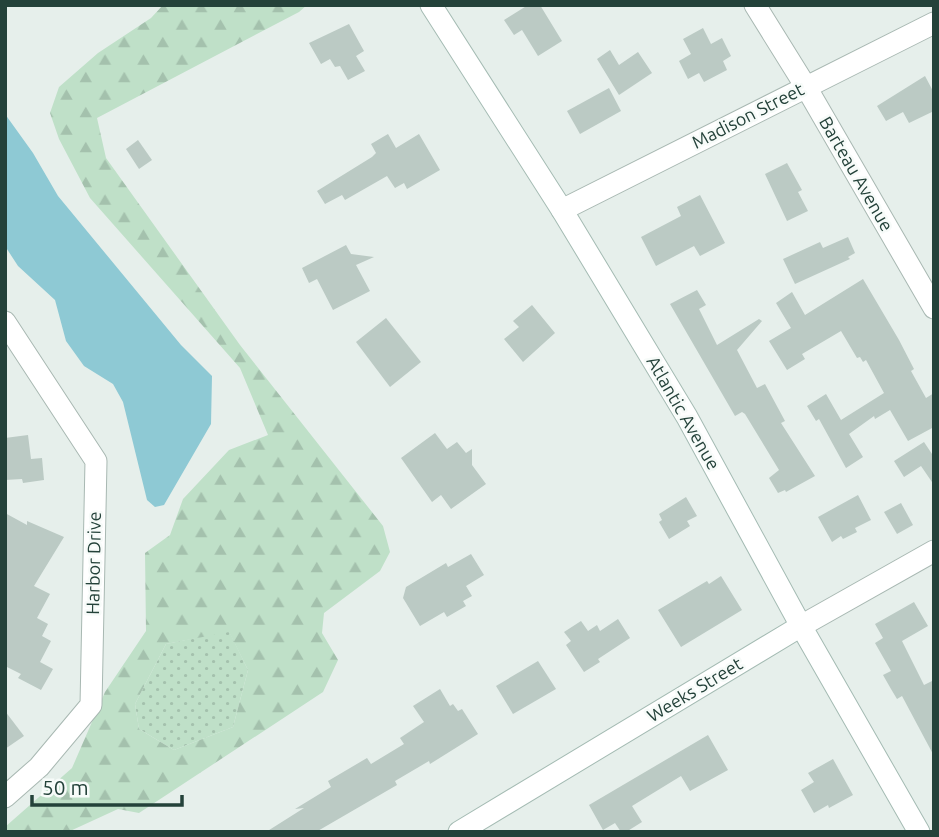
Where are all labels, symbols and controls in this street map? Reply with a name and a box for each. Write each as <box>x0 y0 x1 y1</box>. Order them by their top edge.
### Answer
street label: Madison Street <box>688 78 807 152</box>
street label: Barteau Avenue <box>816 113 898 234</box>
street label: Atlantic Avenue <box>643 352 724 473</box>
street label: Harbor Drive <box>82 511 104 615</box>
street label: Weeks Street <box>643 653 746 725</box>
scale bar <box>32 764 182 808</box>
text: 50 m <box>42 775 89 799</box>

